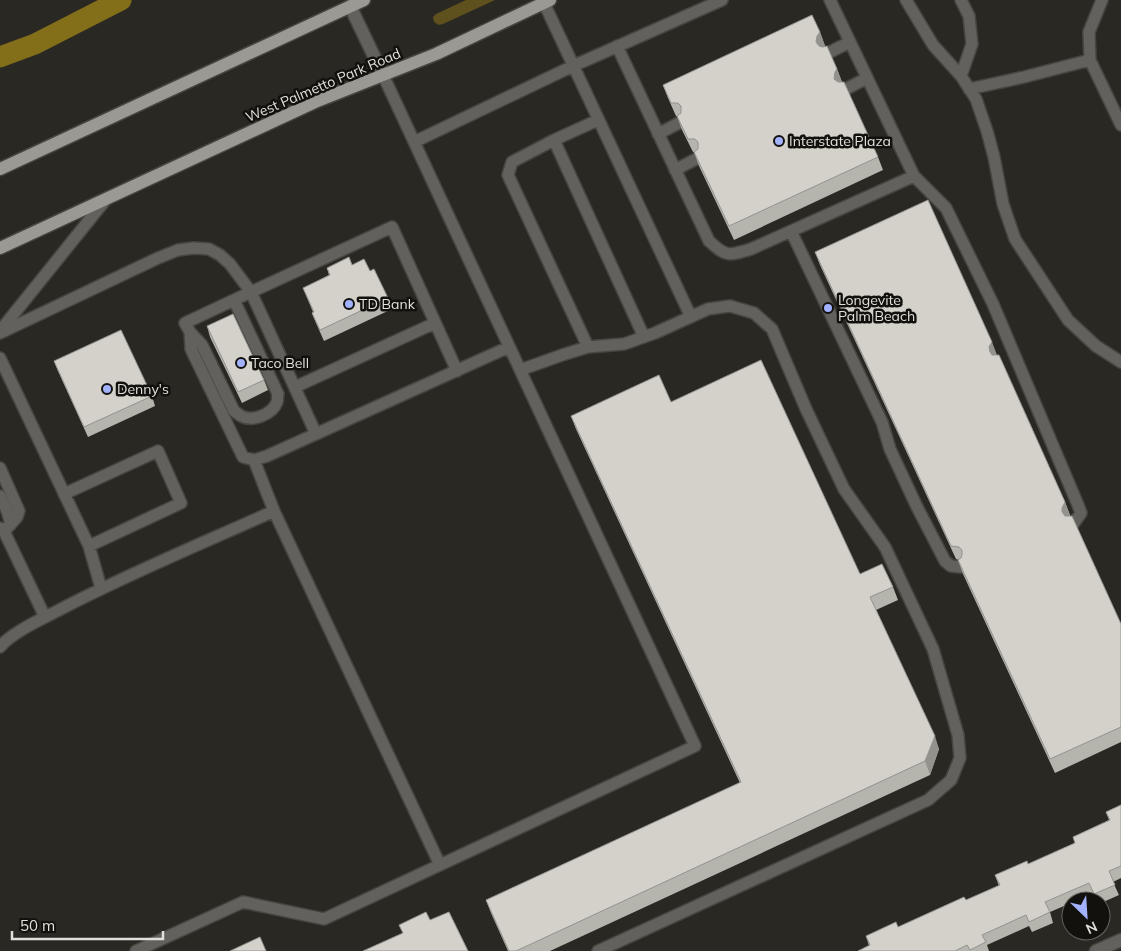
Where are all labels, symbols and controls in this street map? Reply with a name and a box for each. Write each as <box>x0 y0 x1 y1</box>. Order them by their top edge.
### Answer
street label: West Palmetto Park Road <box>243 44 403 126</box>
place label: Interstate Plaza <box>789 132 891 150</box>
marker: Interstate Plaza <box>773 135 785 147</box>
place label: Longevite Palm Beach <box>838 291 915 325</box>
place label: TD Bank <box>359 295 416 313</box>
marker: TD Bank <box>343 298 355 310</box>
marker: Longevite Palm Beach <box>822 302 834 314</box>
place label: Taco Bell <box>251 354 309 372</box>
marker: Taco Bell <box>235 357 247 369</box>
place label: Denny's <box>117 380 169 398</box>
marker: Denny's <box>101 383 113 395</box>
north arrow <box>1061 891 1111 941</box>
scale bar <box>12 908 164 940</box>
text: 50 m <box>20 916 55 935</box>
text: N <box>1083 917 1100 938</box>

